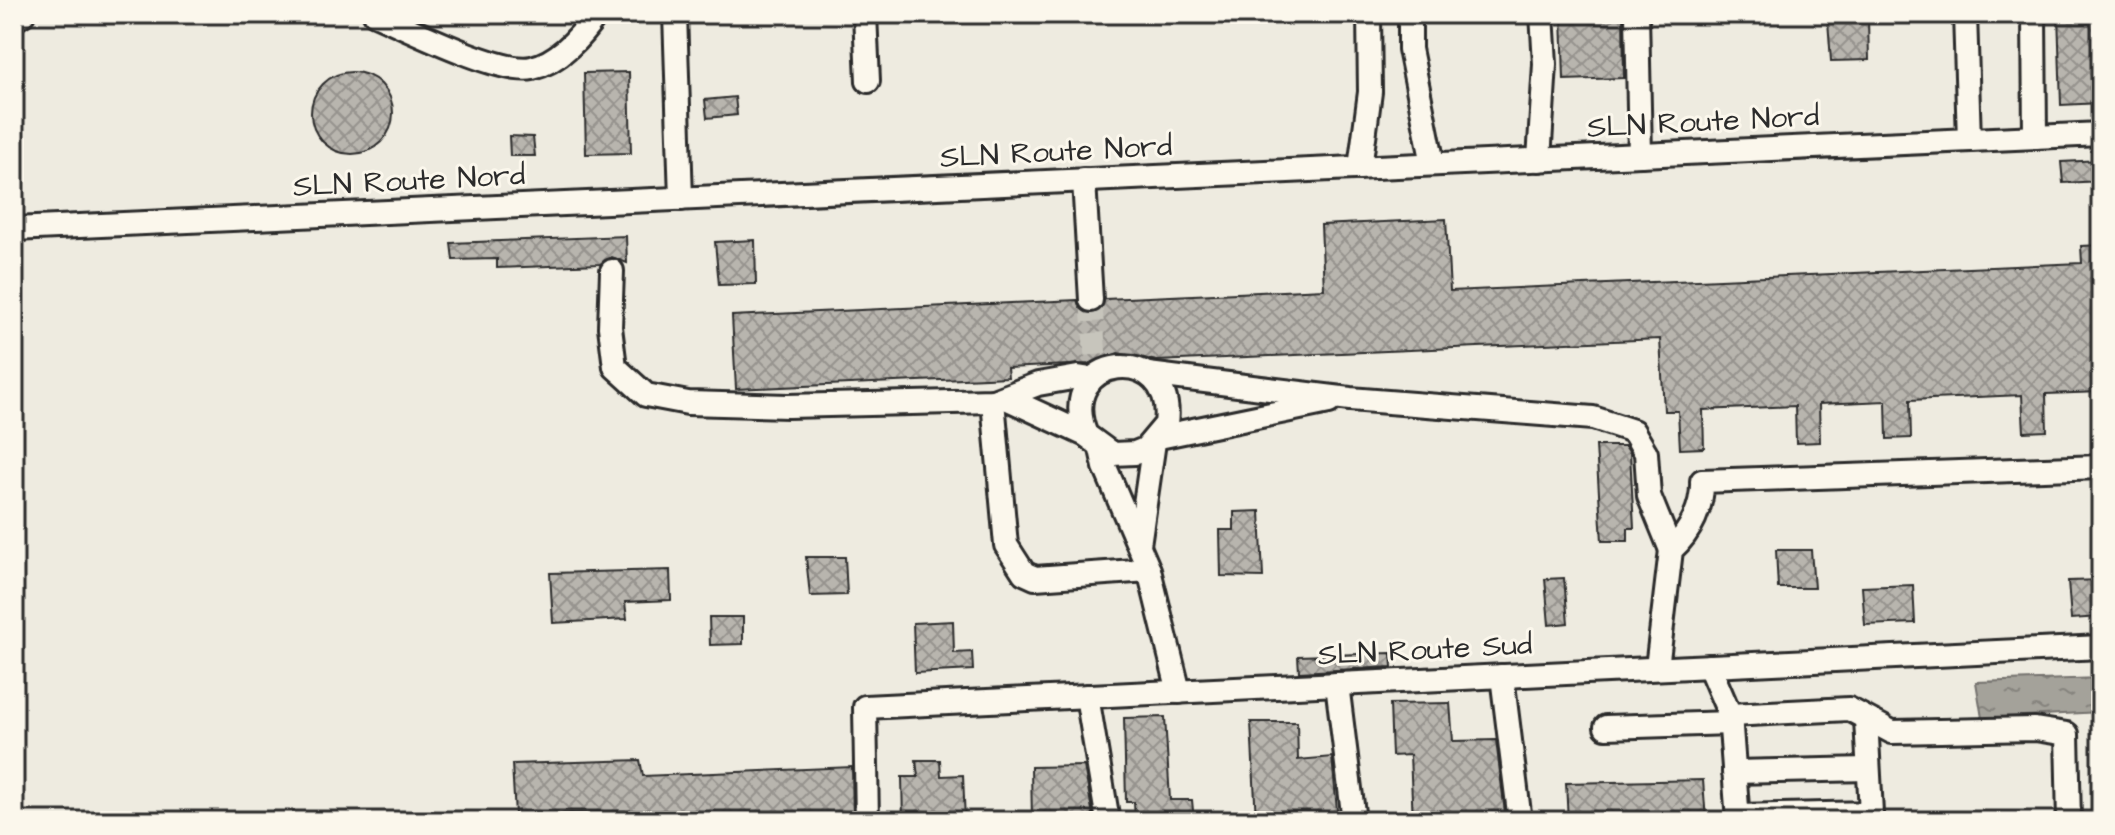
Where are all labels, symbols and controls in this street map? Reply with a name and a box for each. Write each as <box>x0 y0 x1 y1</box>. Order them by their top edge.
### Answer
street label: SLN Route Nord <box>1586 95 1820 149</box>
street label: SLN Route Nord <box>939 125 1173 179</box>
street label: SLN Route Nord <box>292 154 526 208</box>
street label: SLN Route Sud <box>1317 623 1533 677</box>

